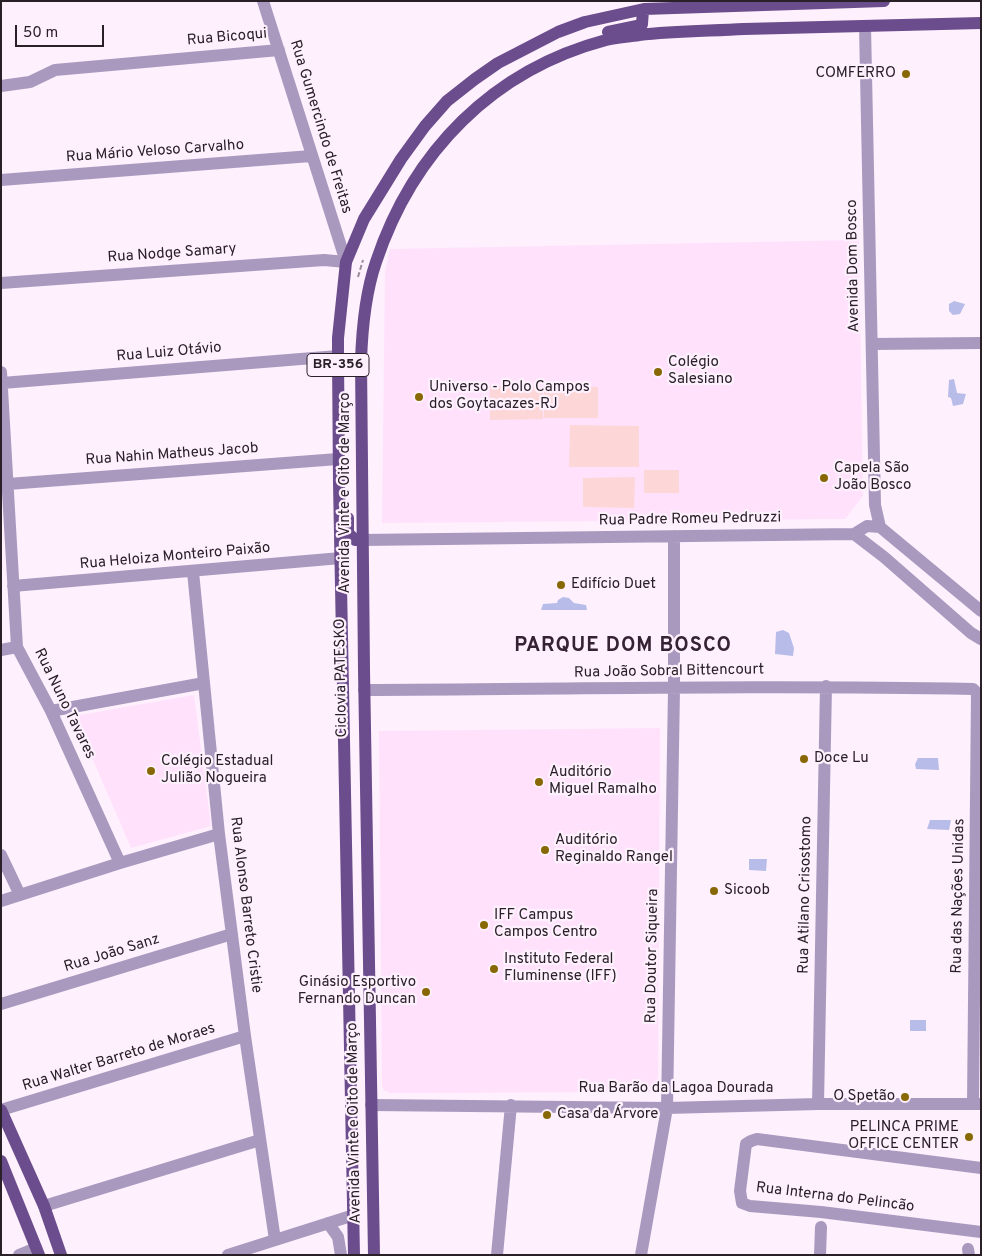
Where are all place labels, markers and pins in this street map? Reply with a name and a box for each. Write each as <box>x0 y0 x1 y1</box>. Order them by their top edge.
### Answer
place label: COMFERRO <box>815 65 896 83</box>
marker: COMFERRO <box>900 68 912 80</box>
place label: Colégio Salesiano <box>668 354 733 389</box>
marker: Colégio Salesiano <box>652 366 664 378</box>
place label: Universo - Polo Campos dos Goytacazes-RJ <box>429 379 590 414</box>
marker: Universo - Polo Campos dos Goytacazes-RJ <box>413 391 425 403</box>
place label: Capela São João Bosco <box>834 460 911 495</box>
marker: Capela São João Bosco <box>818 472 830 484</box>
place label: Edifício Duet <box>571 576 656 594</box>
marker: Edifício Duet <box>555 579 567 591</box>
place label: Doce Lu <box>814 750 869 768</box>
place label: Colégio Estadual Julião Nogueira <box>161 753 273 788</box>
marker: Doce Lu <box>798 753 810 765</box>
place label: Auditório Miguel Ramalho <box>549 764 657 799</box>
marker: Colégio Estadual Julião Nogueira <box>145 765 157 777</box>
marker: Auditório Miguel Ramalho <box>533 776 545 788</box>
place label: Auditório Reginaldo Rangel <box>555 832 673 867</box>
marker: Auditório Reginaldo Rangel <box>539 844 551 856</box>
place label: Sicoob <box>724 882 770 900</box>
marker: Sicoob <box>708 885 720 897</box>
place label: IFF Campus Campos Centro <box>494 907 597 942</box>
marker: IFF Campus Campos Centro <box>478 919 490 931</box>
place label: Instituto Federal Fluminense (IFF) <box>504 951 617 986</box>
marker: Instituto Federal Fluminense (IFF) <box>488 963 500 975</box>
place label: Ginásio Esportivo Fernando Duncan <box>298 974 416 1009</box>
marker: Ginásio Esportivo Fernando Duncan <box>420 986 432 998</box>
place label: O Spetão <box>833 1088 895 1106</box>
marker: O Spetão <box>899 1091 911 1103</box>
place label: Casa da Árvore <box>557 1106 658 1124</box>
marker: Casa da Árvore <box>541 1109 553 1121</box>
place label: PELINCA PRIME OFFICE CENTER <box>848 1119 959 1154</box>
marker: PELINCA PRIME OFFICE CENTER <box>963 1131 975 1143</box>

